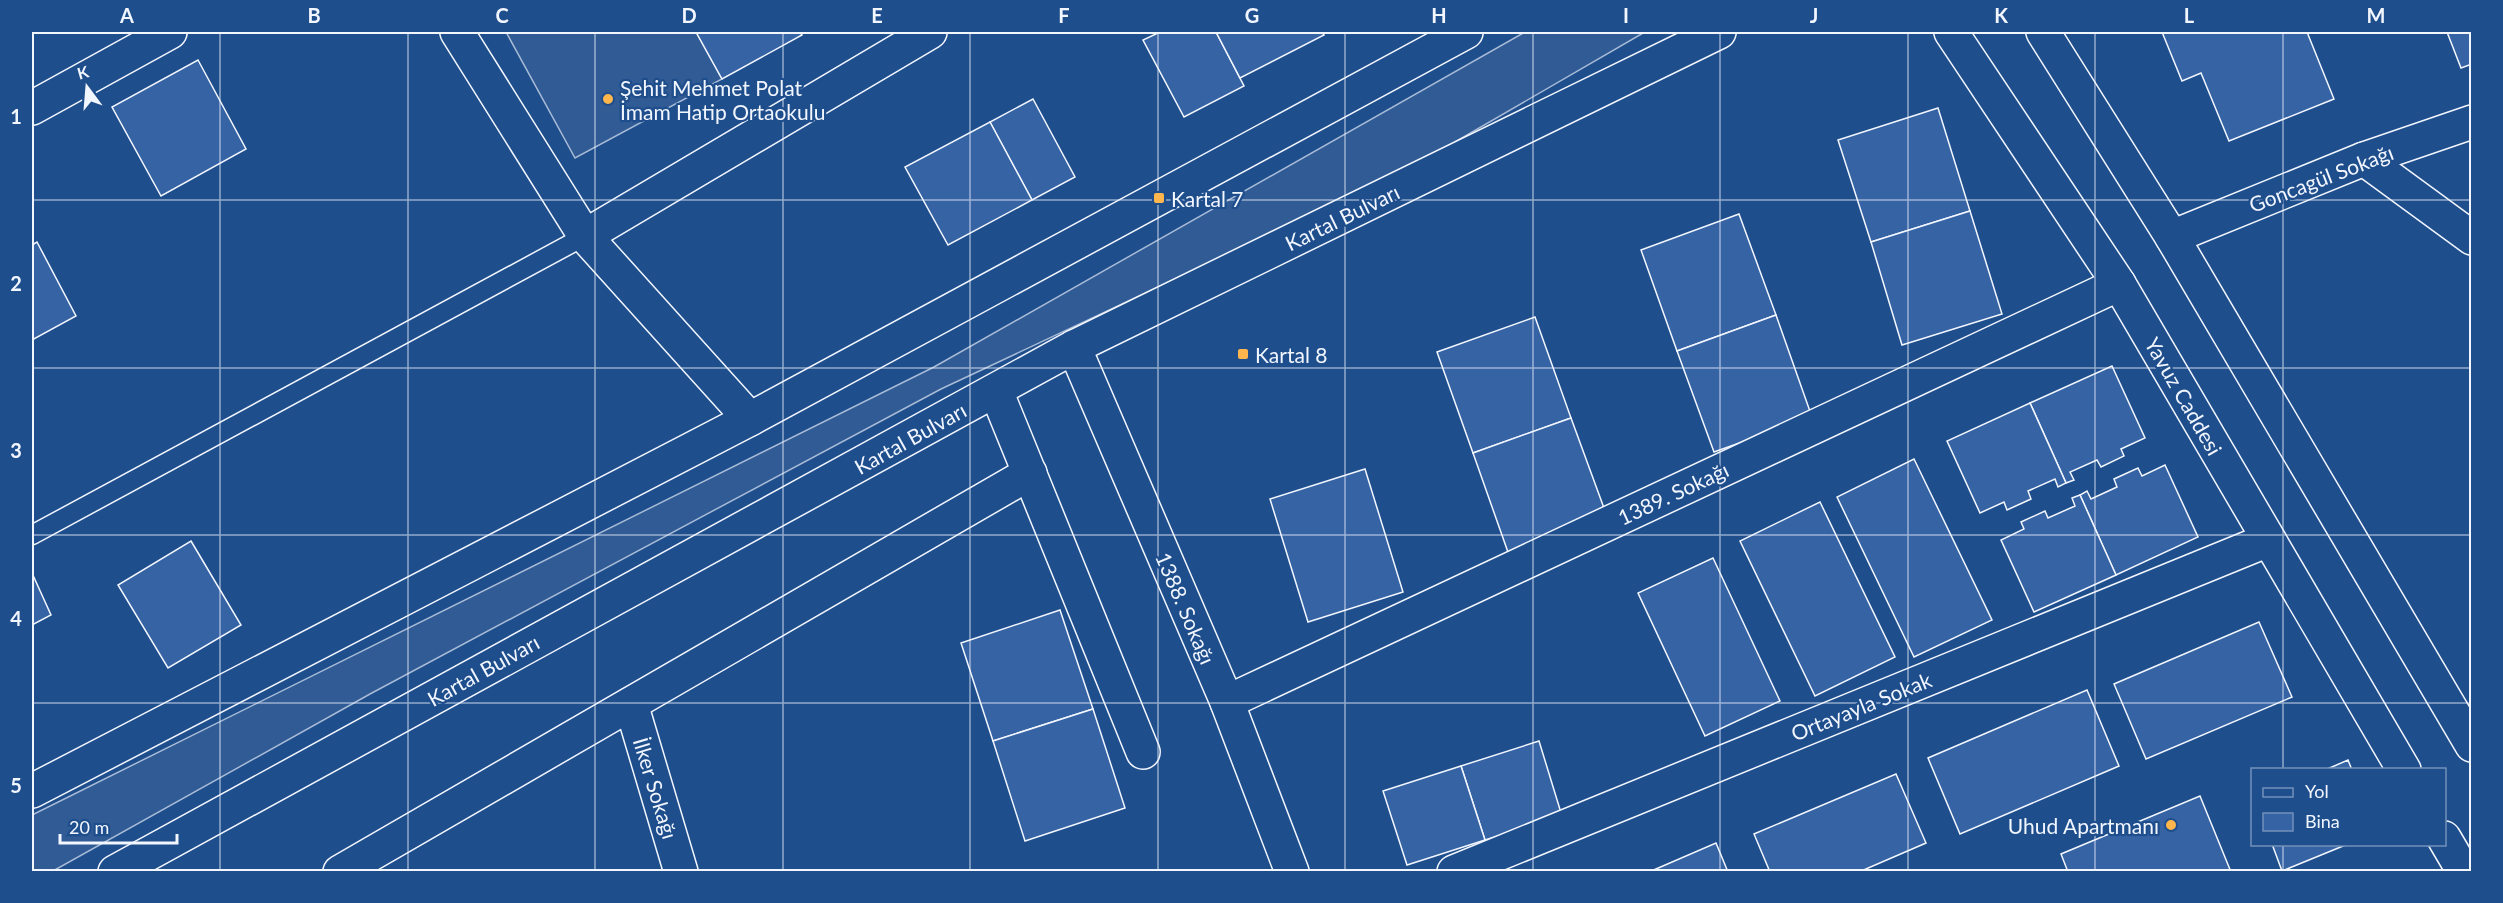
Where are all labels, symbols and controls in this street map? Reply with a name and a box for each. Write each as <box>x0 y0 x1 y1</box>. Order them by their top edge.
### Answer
text: A <box>119 3 134 27</box>
text: B <box>307 3 321 27</box>
text: C <box>495 3 509 27</box>
text: D <box>681 3 697 27</box>
text: E <box>871 3 883 27</box>
text: F <box>1058 3 1070 27</box>
text: G <box>1245 3 1259 27</box>
text: H <box>1431 3 1447 27</box>
text: I <box>1623 3 1629 27</box>
text: J <box>1810 3 1818 27</box>
text: K <box>1994 3 2008 27</box>
text: L <box>2184 3 2195 27</box>
text: M <box>2367 3 2385 27</box>
north arrow <box>57 57 117 117</box>
text: K <box>75 61 92 83</box>
place label: Şehit Mehmet Polat İmam Hatip Ortaokulu <box>620 75 825 124</box>
marker: Şehit Mehmet Polat İmam Hatip Ortaokulu <box>601 92 615 106</box>
text: 1 <box>10 104 22 128</box>
street label: Goncagül Sokağı <box>2245 139 2397 217</box>
street label: Kartal Bulvarı <box>1281 179 1403 255</box>
place label: Kartal 7 <box>1171 186 1243 211</box>
marker: Kartal 7 <box>1152 191 1166 205</box>
text: 2 <box>10 271 22 295</box>
street label: Yavuz Caddesi <box>2140 333 2228 459</box>
place label: Kartal 8 <box>1255 342 1327 367</box>
marker: Kartal 8 <box>1236 347 1250 361</box>
street label: Kartal Bulvarı <box>850 397 970 479</box>
text: 3 <box>10 438 22 462</box>
street label: 1389. Sokağı <box>1614 456 1732 530</box>
street label: 1388. Sokağı <box>1151 548 1221 668</box>
text: 4 <box>10 606 22 630</box>
street label: Kartal Bulvarı <box>423 629 543 711</box>
street label: Ortayayla Sokak <box>1787 666 1935 746</box>
street label: İlker Sokağı <box>629 734 683 842</box>
legend <box>2251 768 2446 846</box>
text: 5 <box>10 773 22 797</box>
text: Yol <box>2305 780 2329 802</box>
scale bar <box>60 807 177 845</box>
text: Bina <box>2305 810 2340 832</box>
place label: Uhud Apartmanı <box>2008 813 2159 838</box>
text: 20 m <box>69 816 109 838</box>
marker: Uhud Apartmanı <box>2164 818 2178 832</box>

